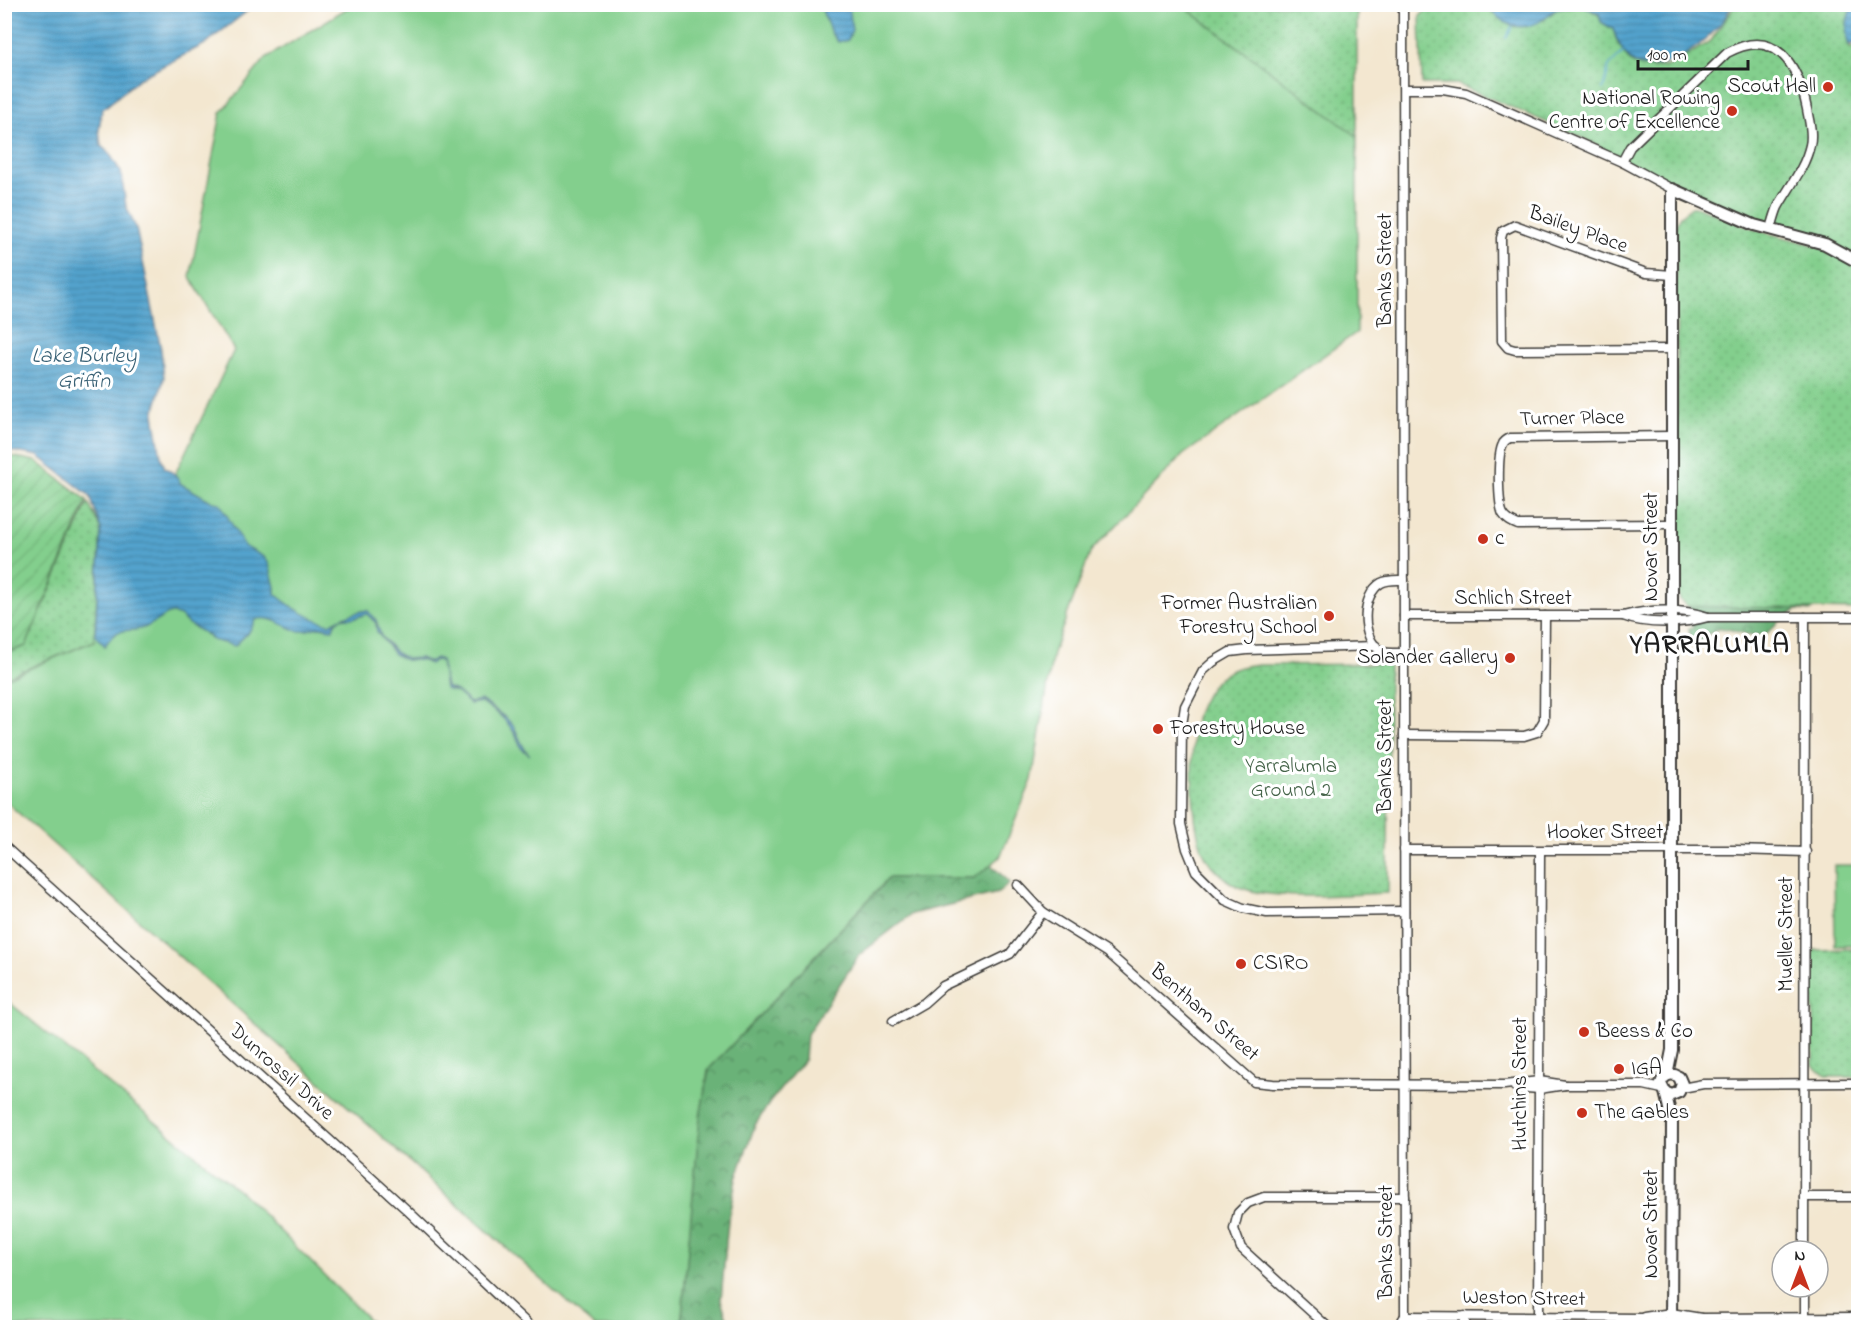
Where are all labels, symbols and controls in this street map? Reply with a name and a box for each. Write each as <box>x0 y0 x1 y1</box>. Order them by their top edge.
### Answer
scale bar <box>1638 33 1748 71</box>
text: 100 m <box>1647 43 1687 69</box>
place label: Scout Hall <box>1727 72 1816 102</box>
marker: Scout Hall <box>1821 80 1835 94</box>
place label: National Rowing Centre of Excellence <box>1549 84 1721 138</box>
marker: National Rowing Centre of Excellence <box>1725 104 1739 118</box>
street label: Bailey Place <box>1523 198 1632 264</box>
street label: Banks Street <box>1371 213 1401 328</box>
water label: Lake Burley Griffin <box>32 341 137 398</box>
street label: Turner Place <box>1519 403 1625 435</box>
street label: Novar Street <box>1637 492 1667 602</box>
place label: c <box>1495 524 1505 554</box>
marker: c <box>1476 532 1490 546</box>
street label: Schlich Street <box>1454 584 1572 614</box>
place label: Former Australian Forestry School <box>1160 589 1317 645</box>
marker: Former Australian Forestry School <box>1322 609 1336 623</box>
district label: YARRALUMLA <box>1629 626 1790 665</box>
place label: Solander Gallery <box>1357 643 1498 675</box>
marker: Solander Gallery <box>1503 651 1517 665</box>
street label: Banks Street <box>1371 699 1401 814</box>
place label: Forestry House <box>1169 714 1305 746</box>
marker: Forestry House <box>1151 722 1165 736</box>
park label: Yarralumla Ground 2 <box>1245 752 1337 806</box>
street label: Hooker Street <box>1547 818 1663 848</box>
street label: Mueller Street <box>1772 876 1802 992</box>
place label: CSIRO <box>1253 949 1309 979</box>
street label: Bentham Street <box>1142 956 1265 1069</box>
marker: CSIRO <box>1234 957 1248 971</box>
street label: Dunrossil Drive <box>221 1016 341 1128</box>
street label: Hutchins Street <box>1506 1017 1536 1151</box>
place label: Beess & Co <box>1595 1017 1693 1047</box>
marker: Beess & Co <box>1577 1025 1591 1039</box>
place label: IGA <box>1631 1054 1662 1084</box>
marker: IGA <box>1612 1062 1626 1076</box>
place label: The Gables <box>1594 1098 1689 1128</box>
marker: The Gables <box>1575 1106 1589 1120</box>
street label: Novar Street <box>1637 1169 1667 1279</box>
street label: Banks Street <box>1372 1185 1402 1300</box>
north arrow <box>1770 1239 1830 1299</box>
text: N <box>1795 1244 1806 1268</box>
street label: Weston Street <box>1462 1283 1586 1315</box>

